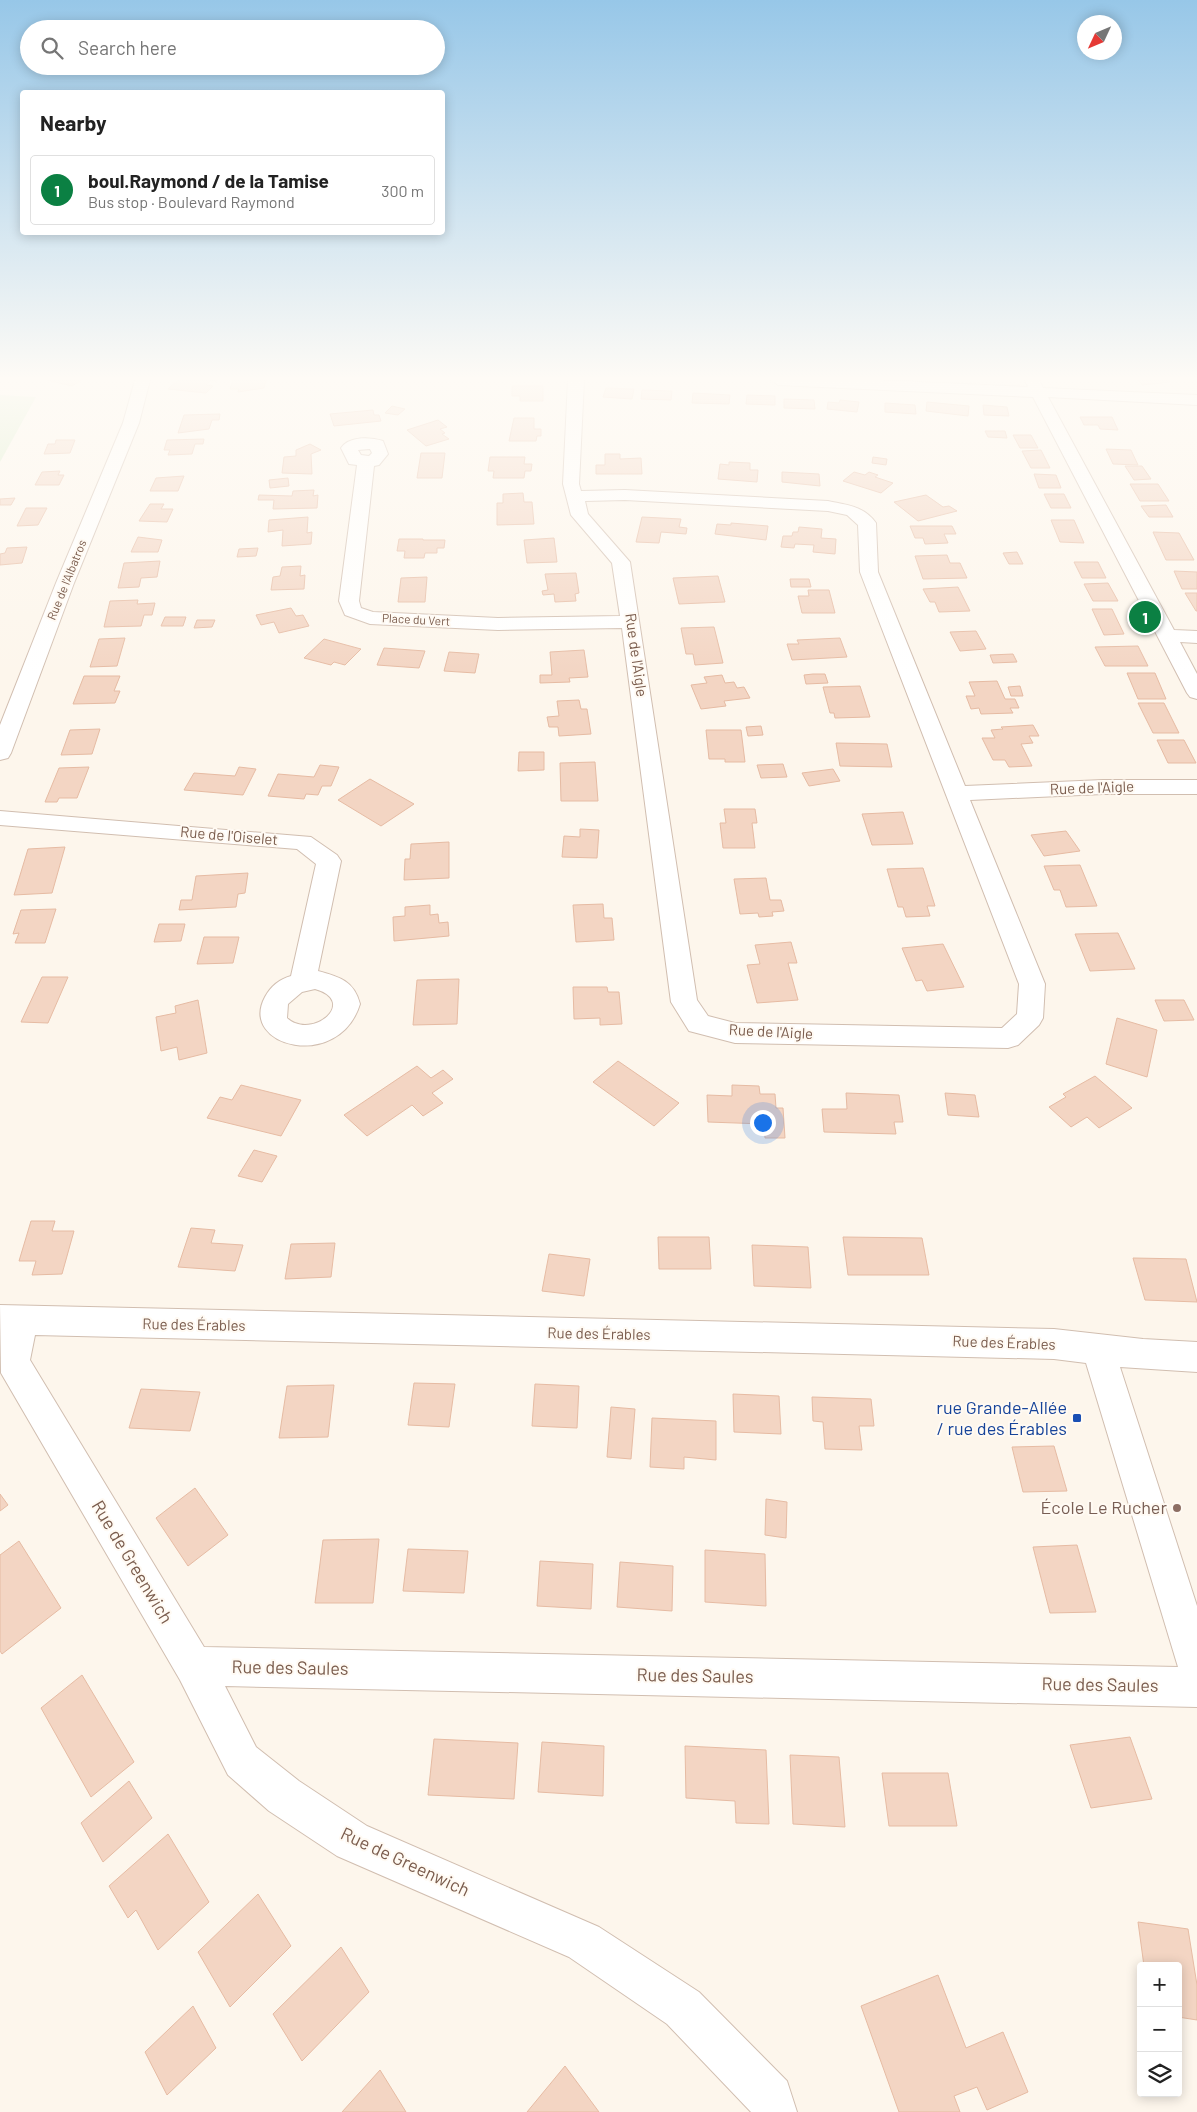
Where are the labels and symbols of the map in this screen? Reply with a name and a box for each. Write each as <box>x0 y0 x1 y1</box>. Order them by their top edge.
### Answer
north arrow <box>1077 15 1122 60</box>
street label: Rue de l'Albatros <box>44 537 89 622</box>
pin: 1 <box>1129 598 1161 636</box>
street label: Place du Vert <box>382 610 450 628</box>
street label: Rue de l'Aigle <box>622 612 652 698</box>
street label: Rue de l'Aigle <box>1050 777 1134 797</box>
street label: Rue de l'Oiselet <box>179 822 279 848</box>
street label: Rue de l'Aigle <box>728 1020 814 1042</box>
your location <box>750 1110 776 1136</box>
street label: Rue des Érables <box>142 1314 246 1334</box>
street label: Rue des Érables <box>547 1323 651 1343</box>
street label: Rue des Érables <box>952 1331 1056 1353</box>
place label: rue Grande-Allée / rue des Érables <box>936 1396 1067 1439</box>
marker: rue Grande-Allée / rue des Érables <box>1071 1412 1083 1424</box>
street label: Rue de Greenwich <box>87 1496 178 1627</box>
place label: École Le Rucher <box>1040 1496 1167 1518</box>
marker: École Le Rucher <box>1171 1502 1183 1514</box>
street label: Rue des Saules <box>231 1655 349 1679</box>
street label: Rue des Saules <box>636 1663 754 1687</box>
street label: Rue des Saules <box>1041 1672 1159 1696</box>
street label: Rue de Greenwich <box>337 1822 473 1901</box>

